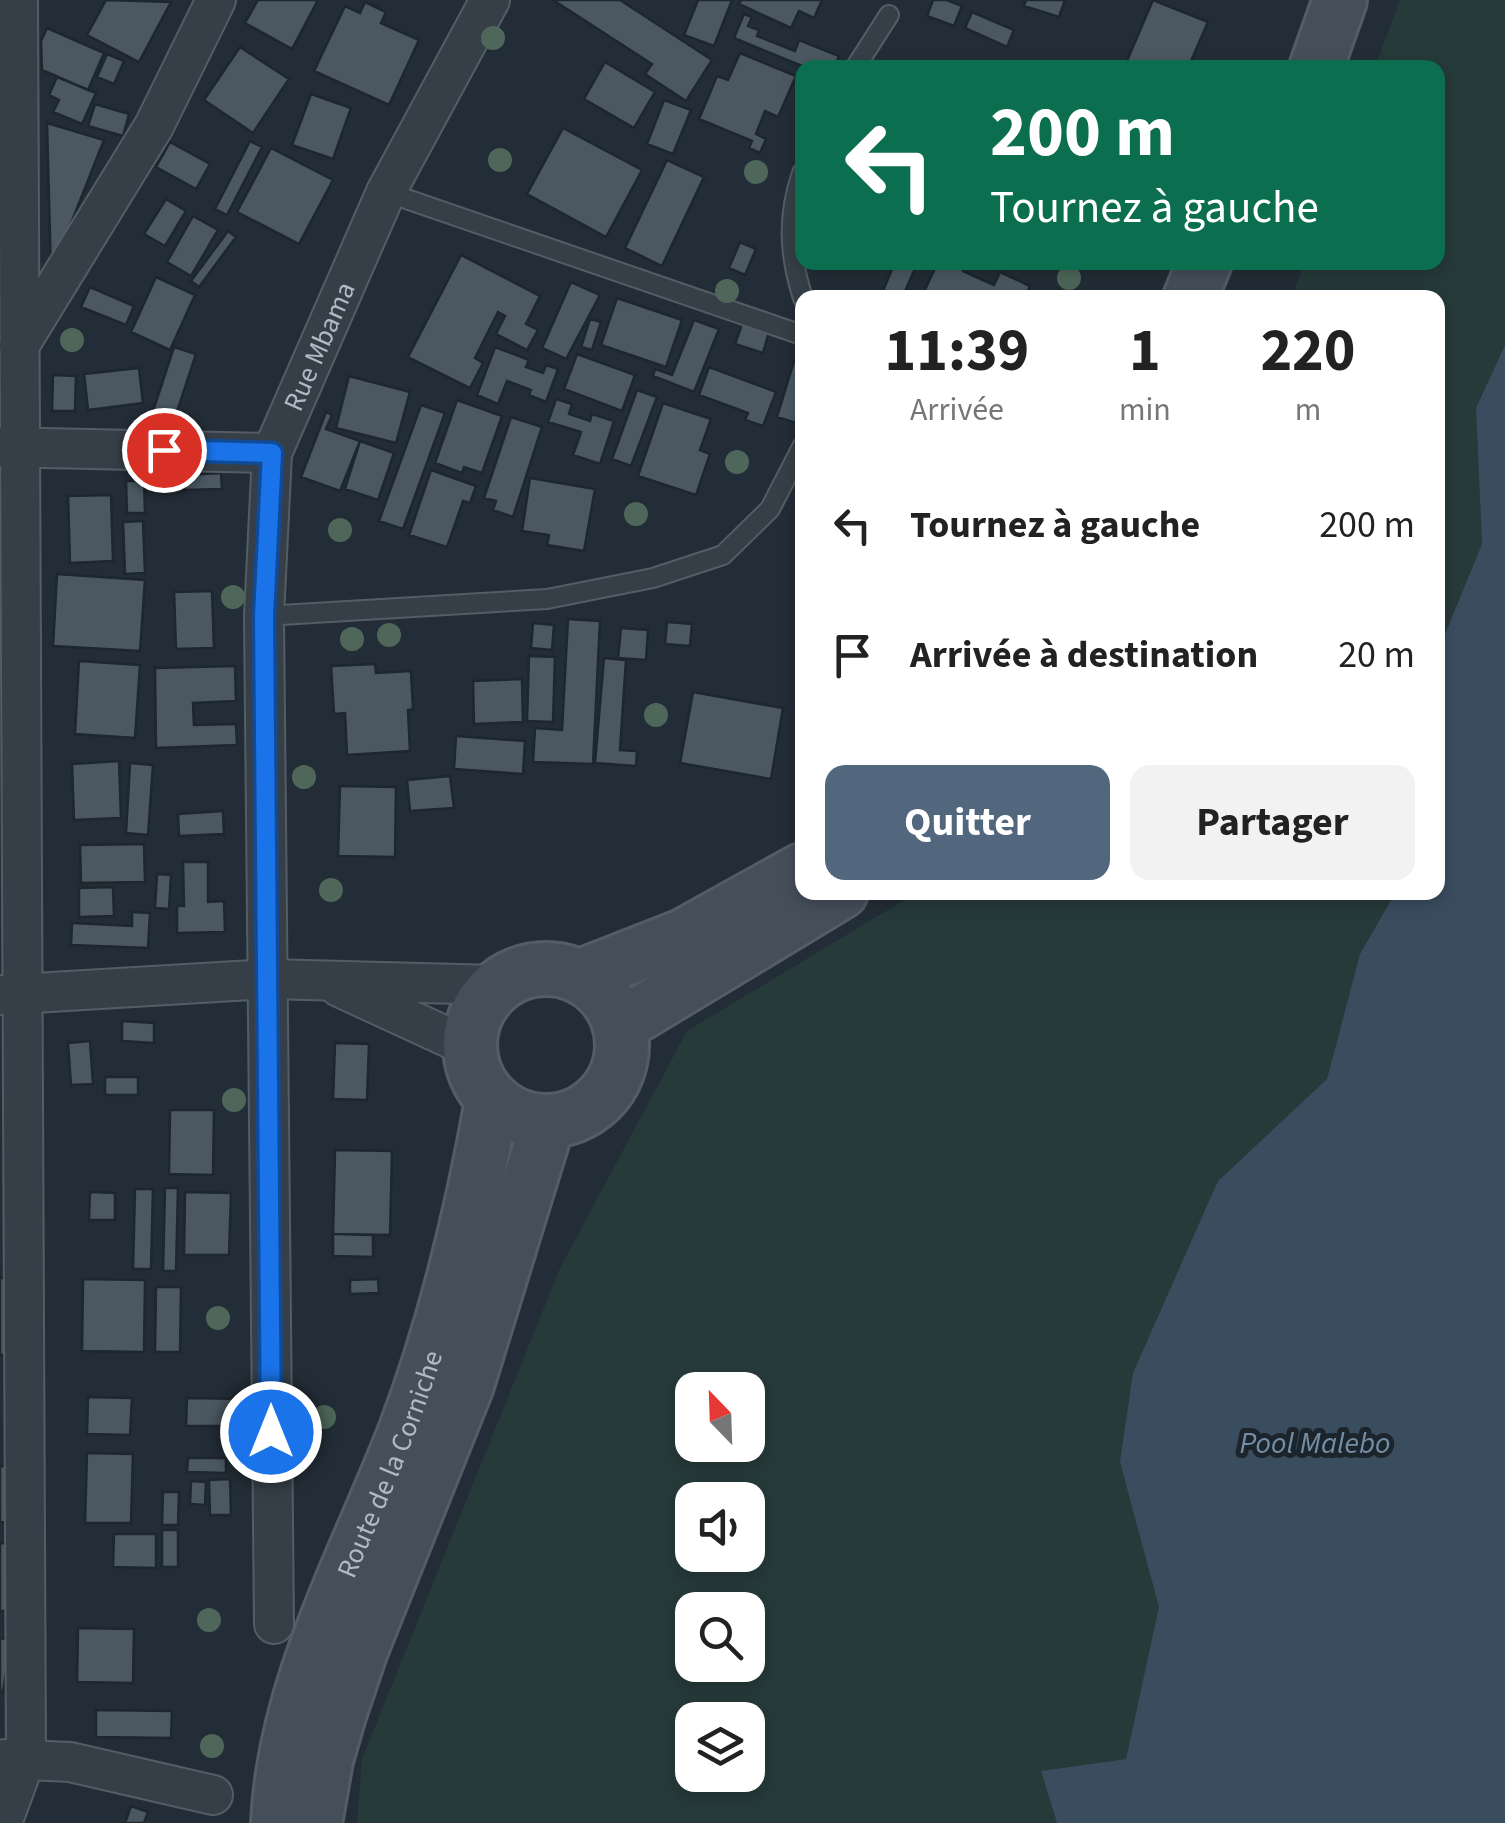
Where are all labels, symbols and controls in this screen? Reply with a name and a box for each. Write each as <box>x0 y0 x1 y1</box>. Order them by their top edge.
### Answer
text: 200 m <box>990 83 1175 183</box>
icon: left <box>825 100 955 230</box>
text: Tournez à gauche <box>990 176 1319 240</box>
street label: Rue Mbama <box>274 275 366 417</box>
text: 11:39 <box>885 309 1029 394</box>
text: 1 <box>1129 309 1161 394</box>
text: 220 <box>1260 309 1355 394</box>
text: Arrivée <box>910 387 1004 433</box>
text: min <box>1119 387 1171 433</box>
text: m <box>1295 387 1321 433</box>
pin <box>122 408 207 493</box>
icon: arrive <box>137 423 192 478</box>
icon: left <box>825 498 880 553</box>
text: Tournez à gauche <box>910 498 1200 552</box>
text: 200 m <box>1319 498 1415 552</box>
icon: arrive <box>825 628 880 683</box>
text: Arrivée à destination <box>910 628 1258 682</box>
text: 20 m <box>1338 628 1415 682</box>
button: Quitter <box>825 765 1110 880</box>
button: Partager <box>1130 765 1415 880</box>
street label: Route de la Corniche <box>327 1345 453 1584</box>
north arrow <box>675 1372 765 1462</box>
map controls <box>675 1372 765 1792</box>
position arrow <box>219 1380 323 1484</box>
water label: Pool Malebo <box>1240 1422 1390 1465</box>
button: sound <box>675 1482 765 1572</box>
button: search <box>675 1592 765 1682</box>
button: layers <box>675 1702 765 1792</box>

